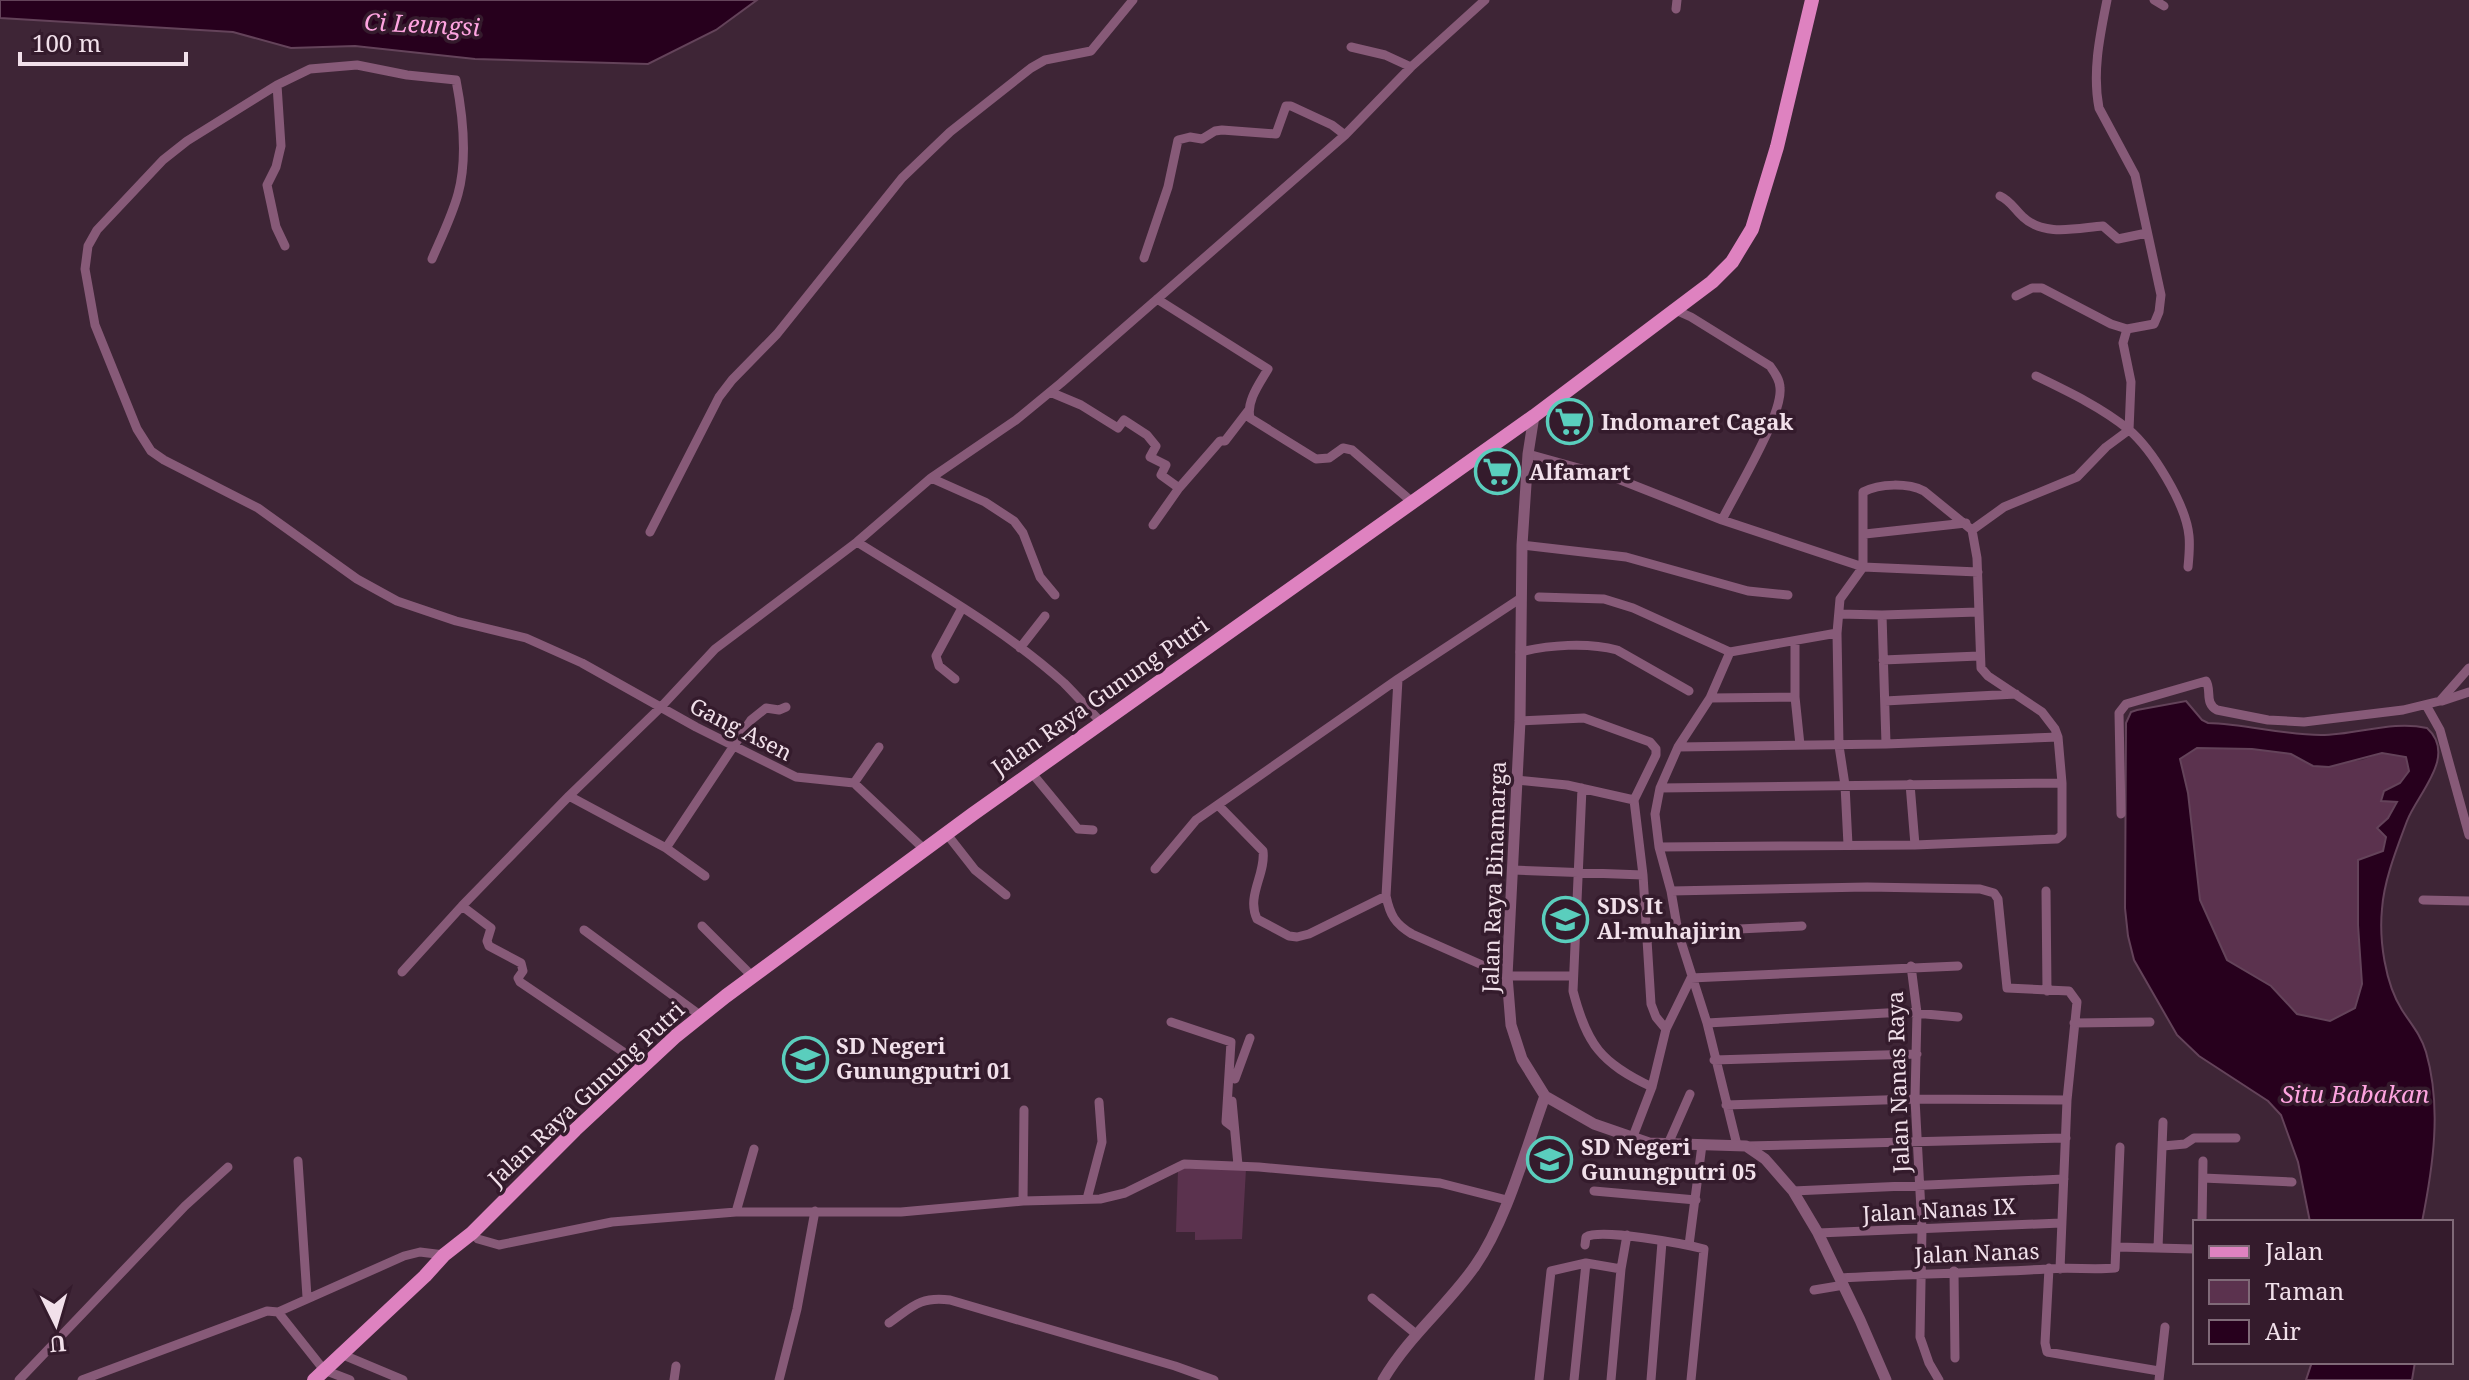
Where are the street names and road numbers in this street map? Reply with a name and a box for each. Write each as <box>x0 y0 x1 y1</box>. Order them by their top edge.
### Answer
street label: Jalan Raya Gunung Putri <box>984 609 1214 782</box>
street label: Gang Asen <box>685 689 798 767</box>
street label: Jalan Raya Binamarga <box>1474 760 1512 994</box>
street label: Jalan Nanas Raya <box>1879 991 1915 1174</box>
street label: Jalan Raya Gunung Putri <box>480 994 690 1193</box>
street label: Jalan Nanas IX <box>1861 1190 2017 1228</box>
street label: Jalan Nanas <box>1913 1235 2040 1269</box>

